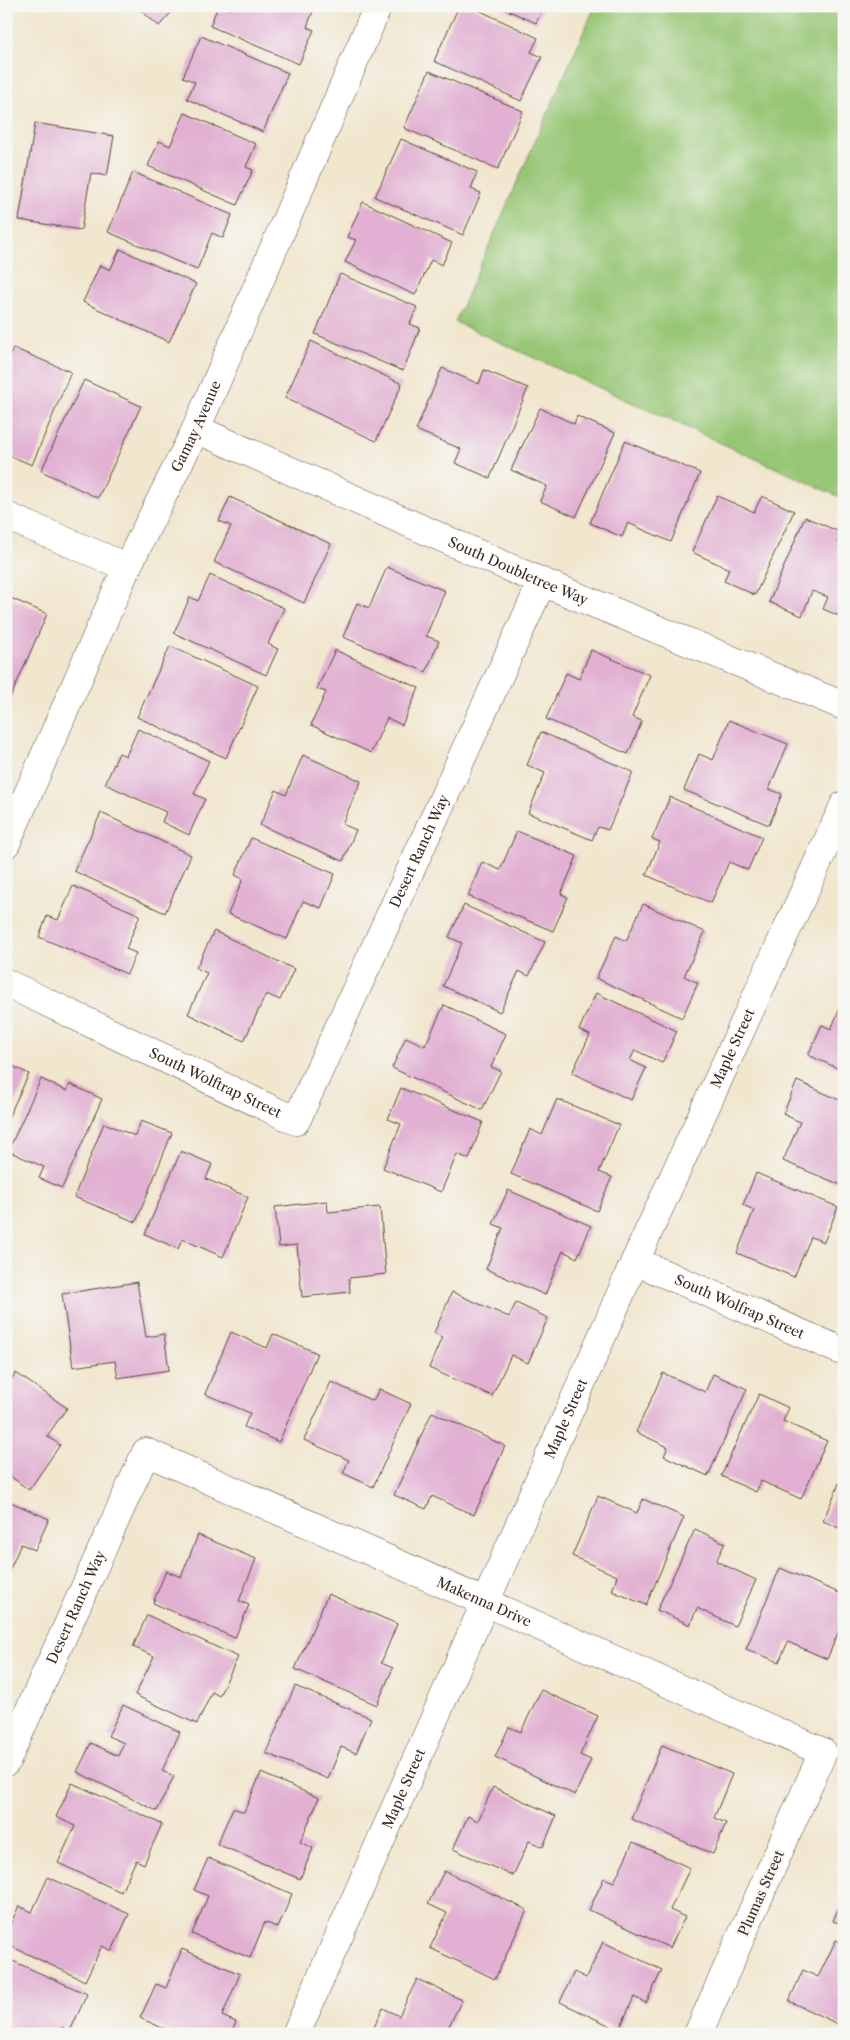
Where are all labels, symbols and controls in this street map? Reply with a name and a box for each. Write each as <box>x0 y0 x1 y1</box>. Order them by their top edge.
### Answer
street label: Gamay Avenue <box>167 378 225 475</box>
street label: South Doubletree Way <box>445 533 591 609</box>
street label: Desert Ranch Way <box>386 791 453 910</box>
street label: Maple Street <box>706 1006 758 1091</box>
street label: South Wolftrap Street <box>146 1044 285 1122</box>
street label: South Wolfrap Street <box>672 1270 807 1343</box>
street label: Maple Street <box>540 1376 591 1461</box>
street label: Desert Ranch Way <box>43 1547 109 1667</box>
street label: Makenna Drive <box>434 1573 534 1631</box>
street label: Maple Street <box>378 1746 429 1831</box>
street label: Plumas Street <box>734 1847 788 1939</box>

